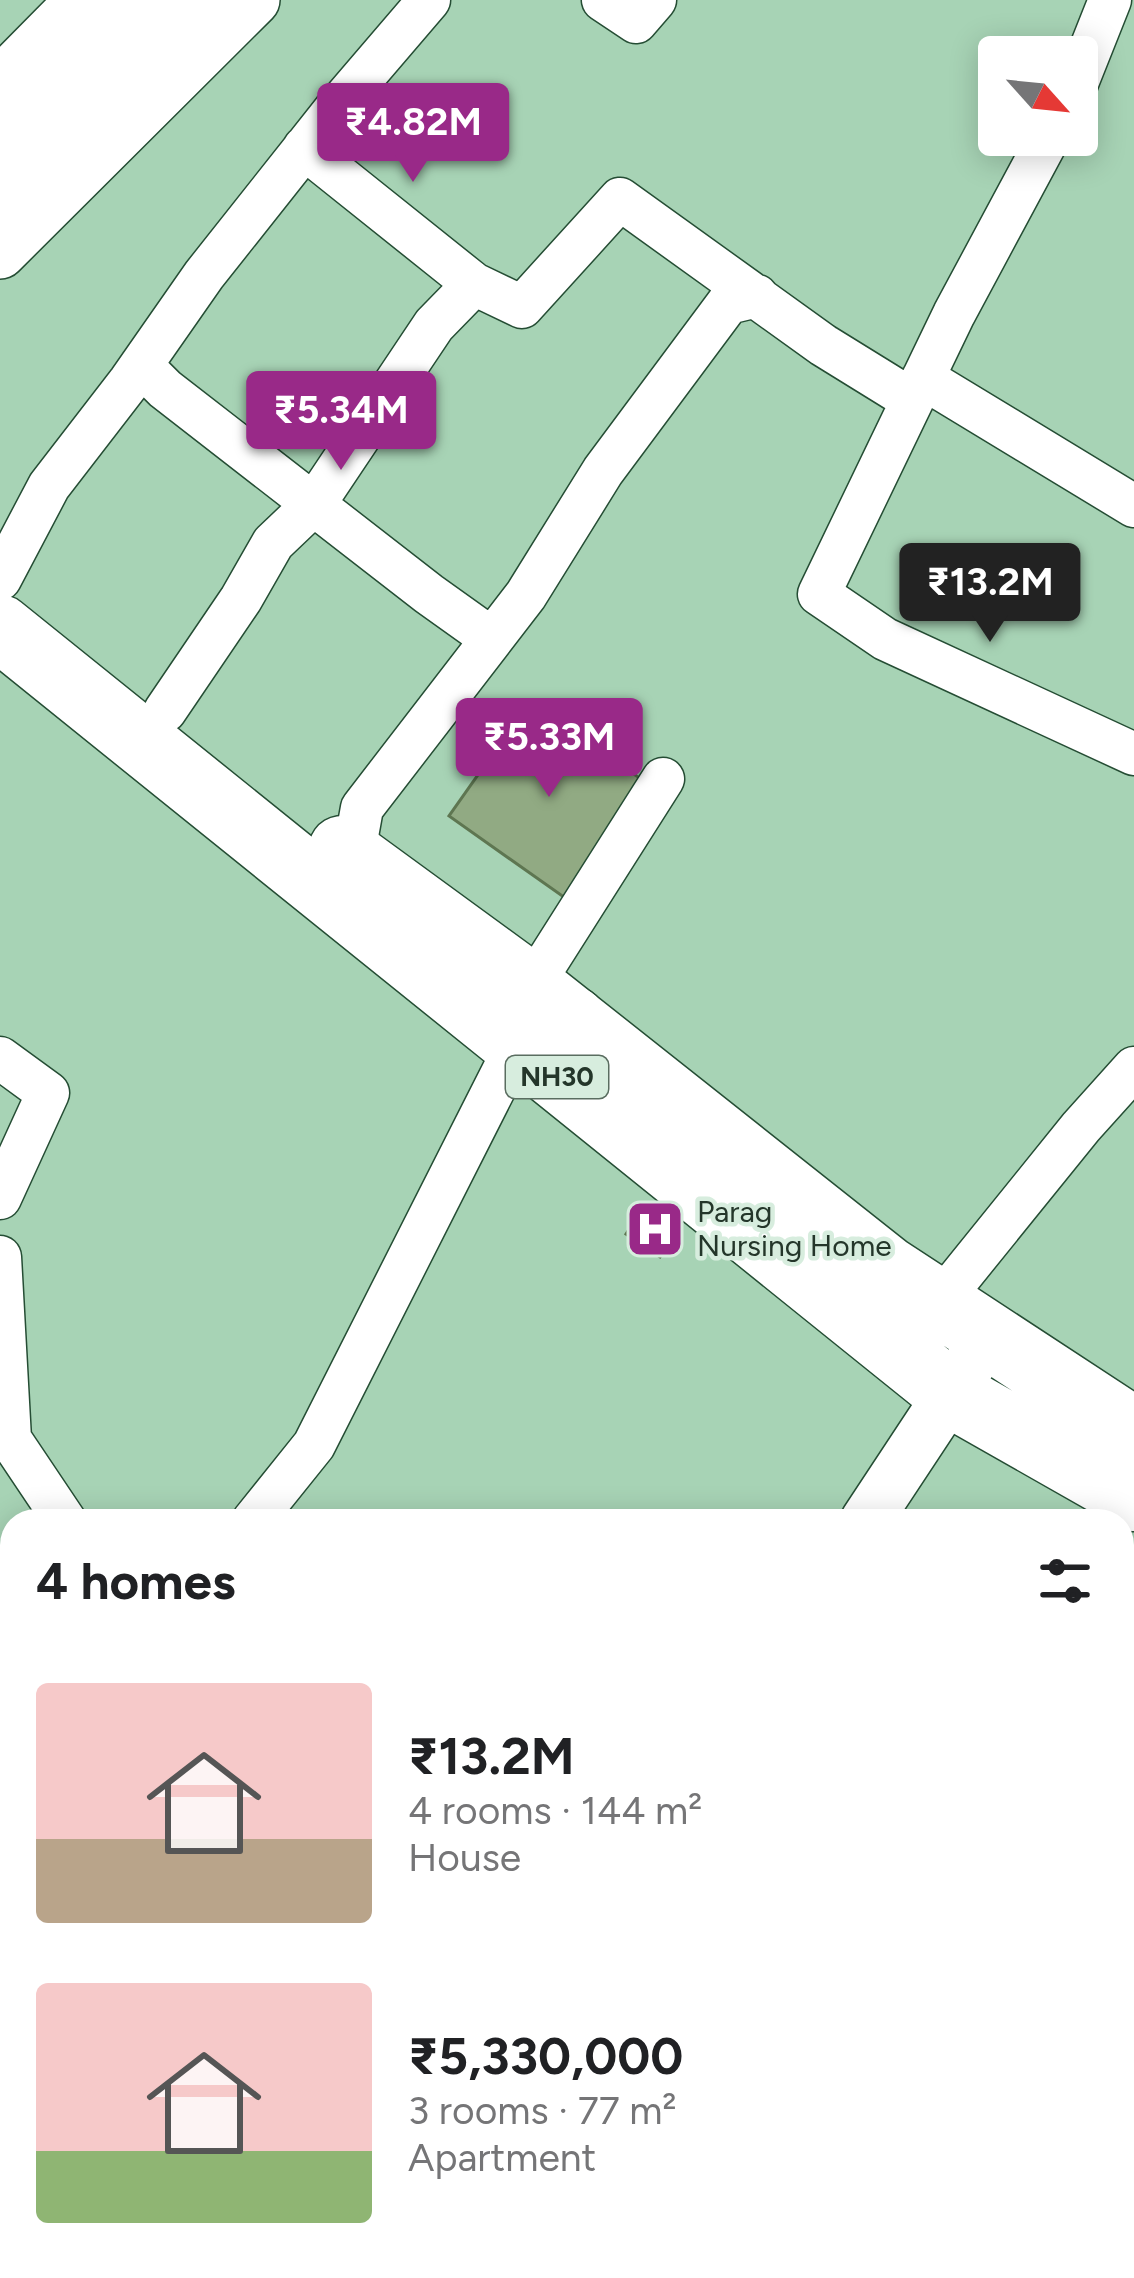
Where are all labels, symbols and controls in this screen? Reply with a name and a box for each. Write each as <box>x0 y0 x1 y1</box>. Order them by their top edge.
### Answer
north arrow <box>978 36 1098 156</box>
map controls <box>978 36 1098 156</box>
pin: ₹4.82M <box>315 83 511 185</box>
text: ₹4.82M <box>344 98 482 145</box>
pin: ₹5.34M <box>243 371 439 473</box>
text: ₹5.34M <box>273 386 409 433</box>
pin: ₹13.2M <box>892 543 1088 645</box>
text: ₹13.2M <box>926 558 1054 605</box>
pin: ₹5.33M <box>451 698 647 800</box>
text: ₹5.33M <box>483 713 615 760</box>
road number: NH30 <box>506 1056 608 1098</box>
place label: Parag Nursing Home <box>697 1193 892 1264</box>
hospital icon: Parag Nursing Home <box>624 1198 686 1260</box>
icon: filters <box>1032 1548 1098 1614</box>
text: 4 homes <box>36 1551 236 1612</box>
text: ₹13.2M <box>408 1726 574 1787</box>
icon: home <box>132 1731 276 1875</box>
text: 4 rooms · 144 m² <box>408 1787 702 1834</box>
text: House <box>408 1834 521 1881</box>
text: ₹5,330,000 <box>408 2026 683 2087</box>
icon: home <box>132 2031 276 2175</box>
text: 3 rooms · 77 m² <box>408 2087 677 2134</box>
text: Apartment <box>408 2134 596 2181</box>

